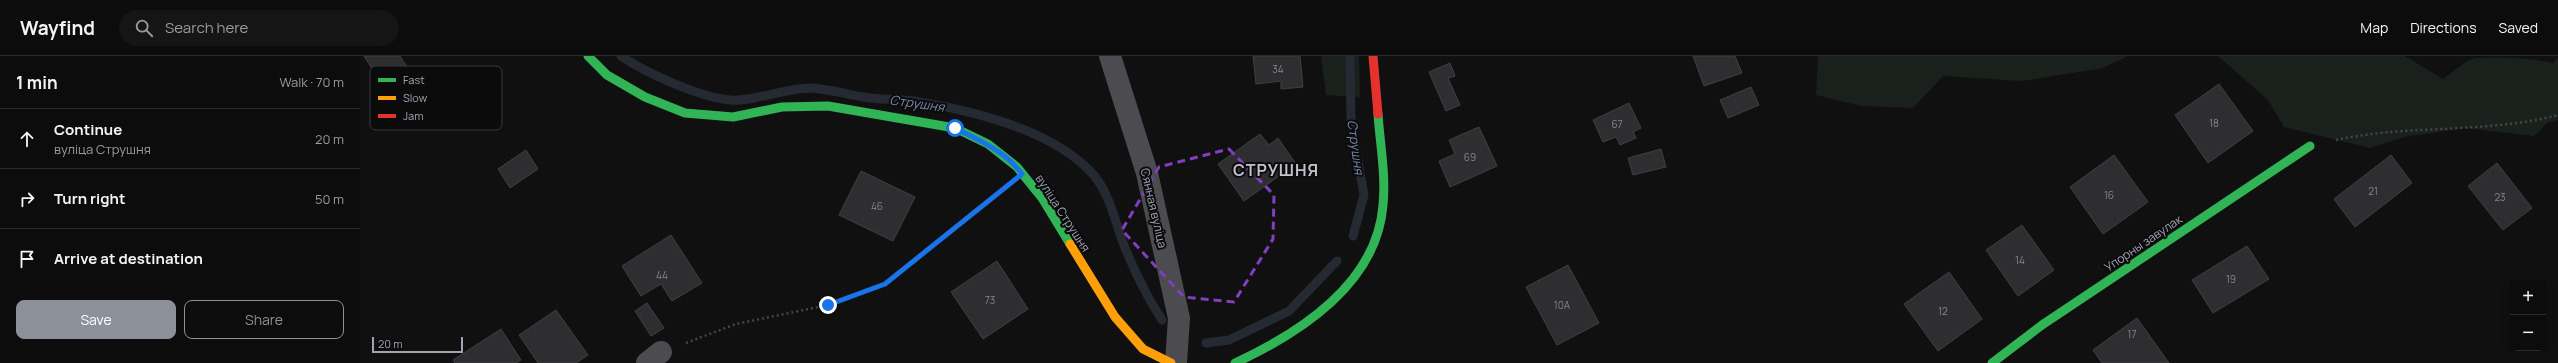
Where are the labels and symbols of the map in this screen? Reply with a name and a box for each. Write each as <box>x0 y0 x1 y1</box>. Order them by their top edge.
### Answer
house number: 34 <box>1272 62 1284 76</box>
legend <box>370 66 502 130</box>
text: Fast <box>403 72 425 87</box>
text: Slow <box>403 90 428 105</box>
water label: Струшня <box>889 90 947 116</box>
text: Jam <box>403 108 424 123</box>
house number: 18 <box>2209 116 2219 130</box>
house number: 67 <box>1611 117 1623 131</box>
route start <box>946 119 964 137</box>
water label: Струшня <box>1343 119 1369 177</box>
house number: 69 <box>1464 150 1476 164</box>
district label: СТРУШНЯ <box>1233 159 1319 181</box>
street label: Сянная вуліца <box>1137 166 1171 250</box>
street label: вуліца Струшня <box>1032 171 1094 255</box>
house number: 21 <box>2368 184 2378 198</box>
house number: 16 <box>2104 188 2114 202</box>
house number: 23 <box>2494 190 2506 204</box>
house number: 46 <box>871 199 883 213</box>
street label: Упорны завулак <box>2101 210 2186 275</box>
house number: 14 <box>2015 253 2025 267</box>
house number: 44 <box>656 268 668 282</box>
house number: 19 <box>2226 272 2236 286</box>
house number: 73 <box>985 293 995 307</box>
route end <box>819 296 837 314</box>
house number: 10А <box>1554 298 1571 312</box>
house number: 12 <box>1938 304 1948 318</box>
house number: 17 <box>2128 327 2136 341</box>
scale bar <box>372 335 463 354</box>

